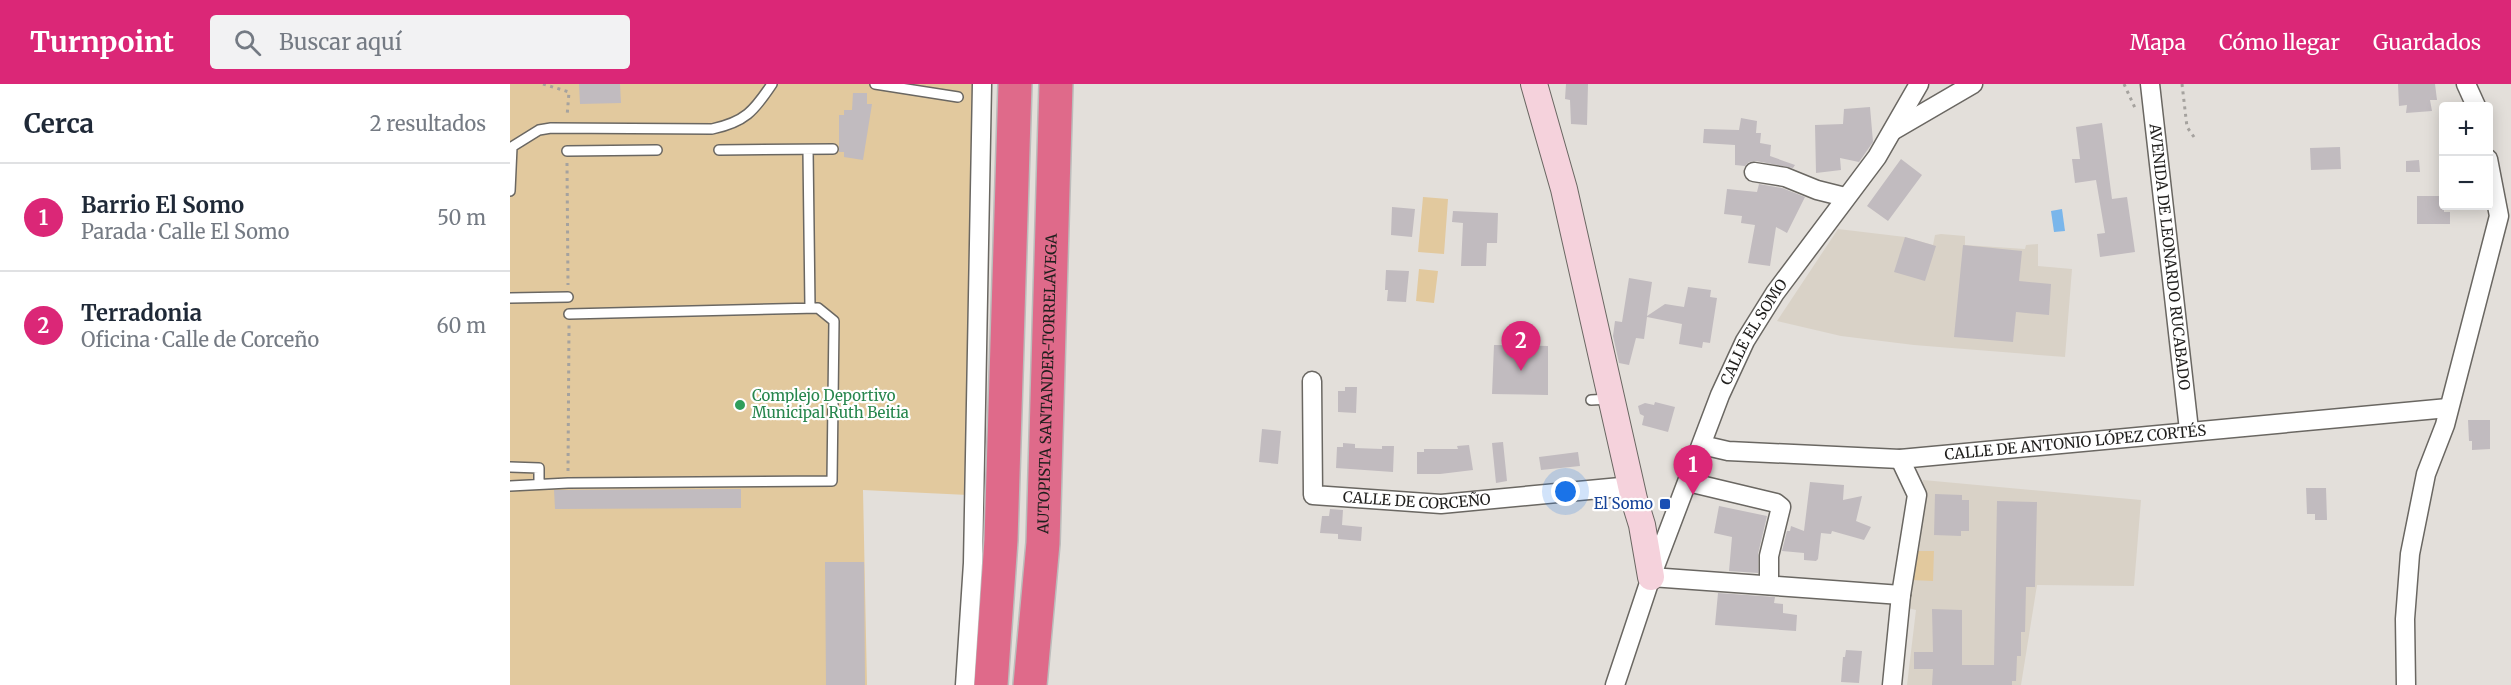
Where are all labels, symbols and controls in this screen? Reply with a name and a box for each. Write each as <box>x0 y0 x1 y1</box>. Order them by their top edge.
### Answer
search box <box>210 15 630 69</box>
text: Turnpoint <box>30 24 174 60</box>
icon: search <box>231 26 264 59</box>
text: Buscar aquí <box>279 28 402 56</box>
text: Mapa <box>2130 29 2186 56</box>
text: Cómo llegar <box>2219 29 2340 56</box>
text: Guardados <box>2373 29 2481 56</box>
map controls <box>2439 102 2493 210</box>
button: + <box>2439 102 2493 156</box>
text: Cerca <box>24 107 94 140</box>
text: 2 resultados <box>370 111 486 136</box>
street label: AVENIDA DE LEONARDO RUCABADO <box>2145 121 2194 391</box>
button: − <box>2439 156 2493 210</box>
text: Barrio El Somo <box>81 191 244 219</box>
text: 1 <box>39 205 48 230</box>
text: 50 m <box>437 205 486 230</box>
text: Parada · Calle El Somo <box>81 219 289 244</box>
street label: AUTOPISTA SANTANDER-TORRELAVEGA <box>1033 233 1061 535</box>
street label: CALLE EL SOMO <box>1716 275 1791 388</box>
text: Terradonia <box>81 299 202 327</box>
text: 2 <box>38 313 49 338</box>
text: 60 m <box>436 313 486 338</box>
pin: 2 <box>1502 322 1540 371</box>
text: Oficina · Calle de Corceño <box>81 327 319 352</box>
place label: Complejo Deportivo Municipal Ruth Beitia <box>752 386 909 422</box>
marker: Complejo Deportivo Municipal Ruth Beitia <box>733 398 747 412</box>
street label: CALLE DE ANTONIO LÓPEZ CORTÉS <box>1944 420 2207 464</box>
pin: 1 <box>1674 446 1712 495</box>
your location <box>1551 477 1580 506</box>
street label: CALLE DE CORCEÑO <box>1342 487 1492 513</box>
place label: El Somo <box>1594 494 1653 513</box>
marker: El Somo <box>1658 497 1672 511</box>

